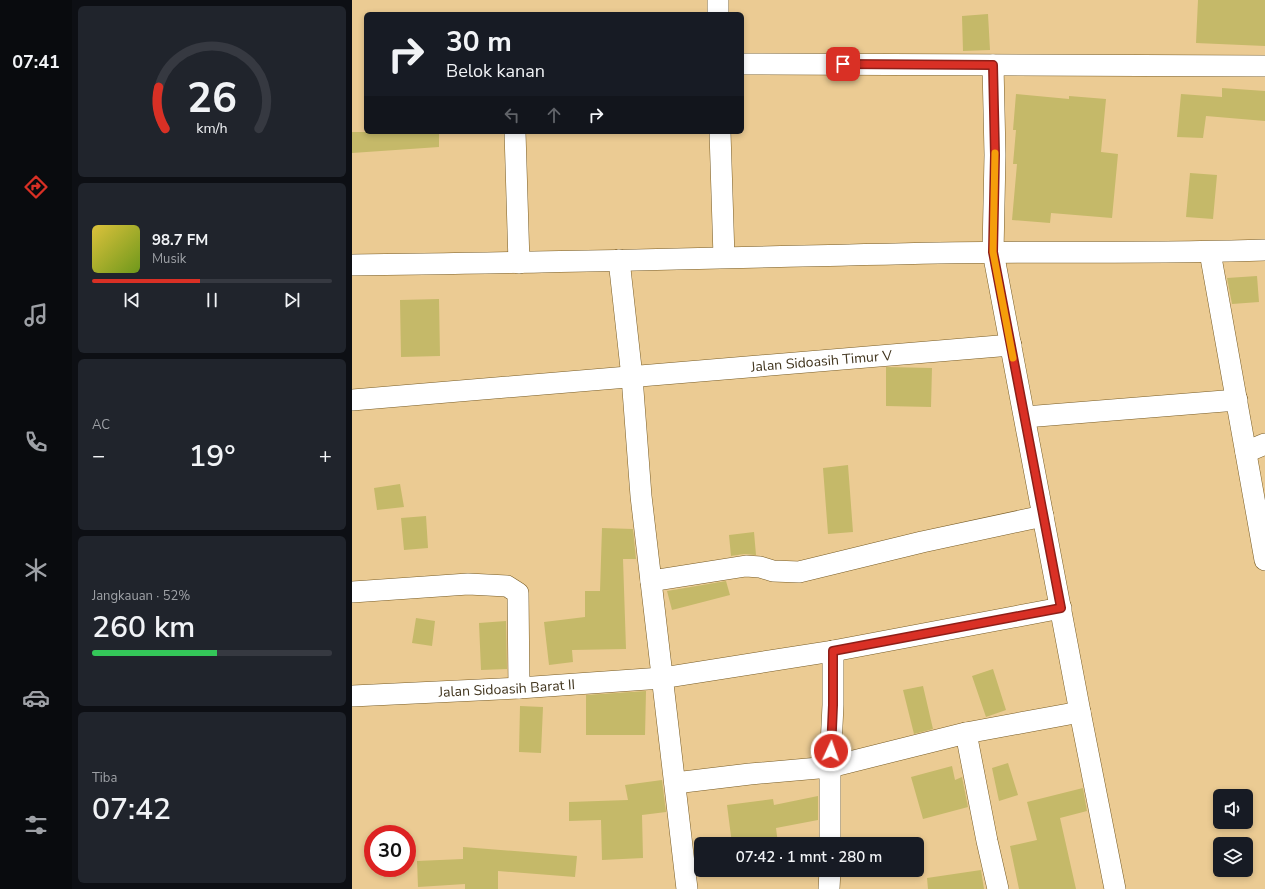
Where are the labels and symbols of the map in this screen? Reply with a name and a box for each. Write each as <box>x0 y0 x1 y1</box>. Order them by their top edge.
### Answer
pin <box>826 47 860 81</box>
street label: Jalan Sidoasih Timur V <box>749 345 893 376</box>
street label: Jalan Sidoasih Barat II <box>437 675 576 701</box>
position arrow <box>810 730 852 772</box>
speed limit sign: 30 <box>364 825 416 877</box>

